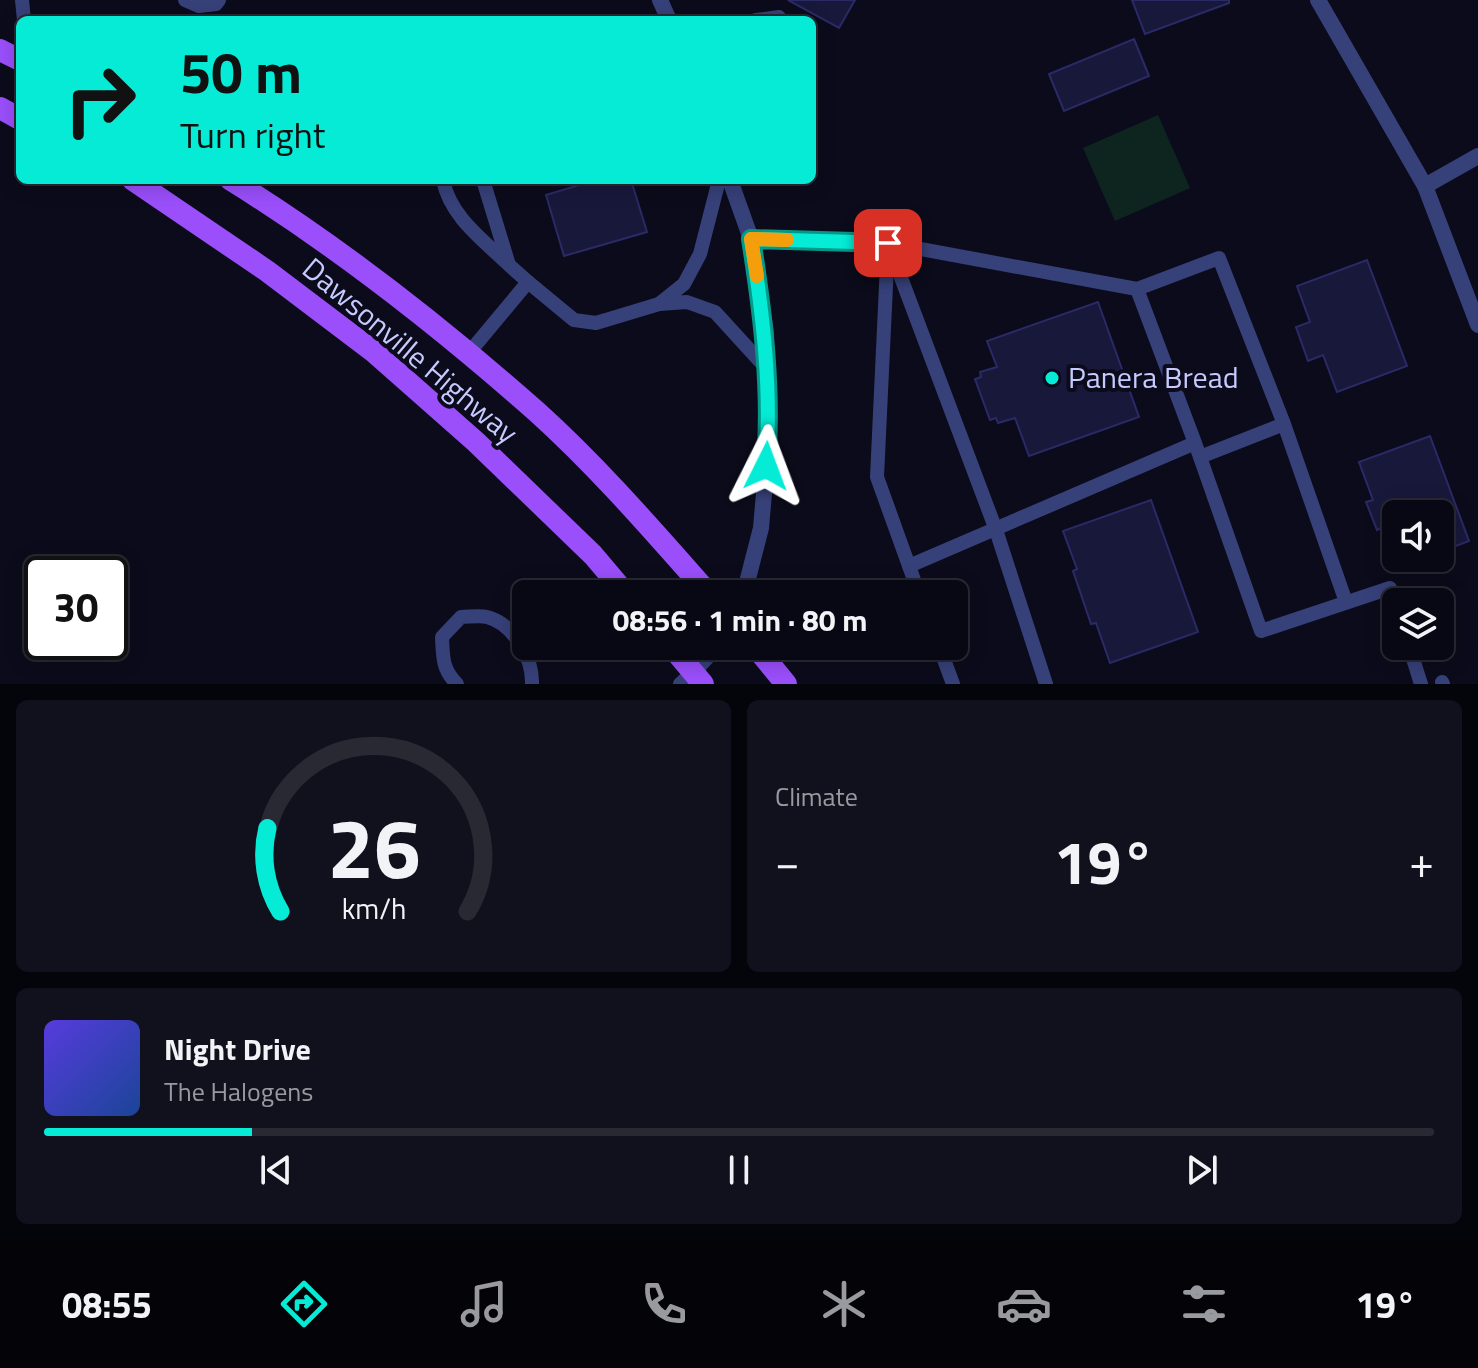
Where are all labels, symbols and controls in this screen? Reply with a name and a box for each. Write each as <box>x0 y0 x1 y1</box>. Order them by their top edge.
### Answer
text: 50 m <box>180 30 302 115</box>
icon: right <box>48 48 152 152</box>
text: Turn right <box>180 107 325 162</box>
pin <box>854 209 922 277</box>
icon: arrive <box>866 221 910 265</box>
street label: Dawsonville Highway <box>293 246 529 455</box>
place label: Panera Bread <box>1068 354 1239 400</box>
marker: Panera Bread <box>1043 369 1061 387</box>
position arrow <box>724 424 808 508</box>
map controls <box>1382 500 1454 660</box>
button: sound <box>1382 500 1454 572</box>
speed limit sign: 30 <box>24 556 128 660</box>
button: layers <box>1382 588 1454 660</box>
text: 08:56 · 1 min · 80 m <box>613 597 867 643</box>
text: Climate <box>775 777 858 816</box>
text: 26 <box>327 784 420 910</box>
text: 19° <box>1054 816 1155 907</box>
text: − <box>775 828 800 895</box>
text: + <box>1409 828 1434 895</box>
text: km/h <box>341 887 406 930</box>
text: Night Drive <box>164 1026 311 1072</box>
text: The Halogens <box>164 1072 313 1111</box>
icon: previous <box>254 1148 298 1192</box>
icon: pause <box>717 1148 761 1192</box>
icon: next <box>1180 1148 1224 1192</box>
icon: directions <box>276 1276 332 1332</box>
icon: music <box>456 1276 512 1332</box>
icon: phone <box>636 1276 692 1332</box>
icon: climate <box>816 1276 872 1332</box>
icon: car <box>996 1276 1052 1332</box>
icon: filters <box>1176 1276 1232 1332</box>
text: 08:55 <box>62 1277 152 1332</box>
text: 19° <box>1356 1277 1416 1332</box>

